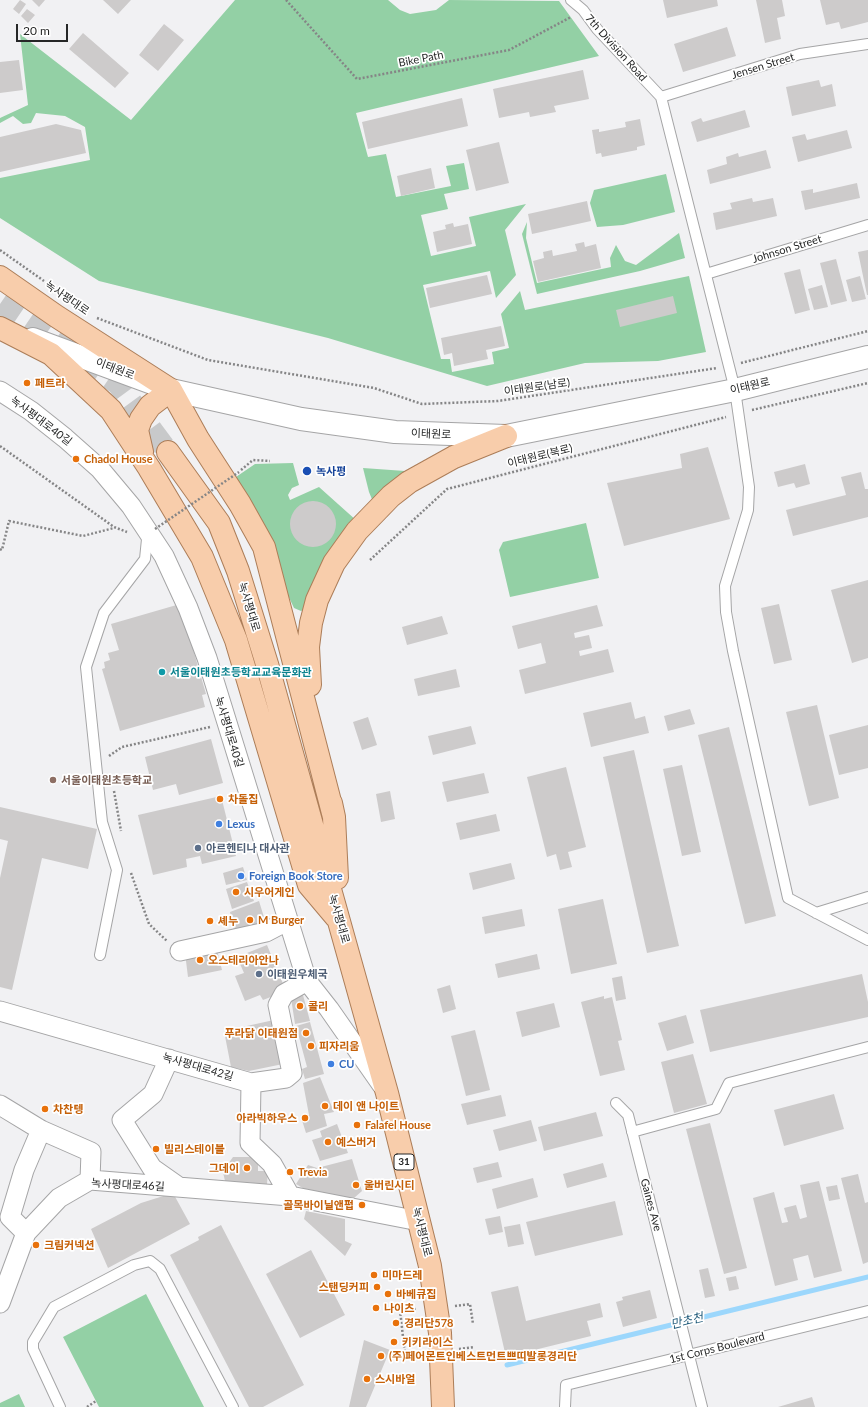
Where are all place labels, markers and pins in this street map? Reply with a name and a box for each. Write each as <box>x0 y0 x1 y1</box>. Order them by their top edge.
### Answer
place label: 페트라 <box>35 376 65 390</box>
marker: 페트라 <box>22 378 32 388</box>
place label: Chadol House <box>84 452 153 466</box>
marker: Chadol House <box>71 454 81 464</box>
place label: 녹사평 <box>316 464 346 478</box>
marker: 녹사평 <box>301 465 313 477</box>
place label: 서울이태원초등학교교육문화관 <box>170 665 312 679</box>
marker: 서울이태원초등학교교육문화관 <box>157 667 167 677</box>
place label: 서울이태원초등학교 <box>61 773 152 787</box>
marker: 서울이태원초등학교 <box>48 775 58 785</box>
place label: 차돌집 <box>228 792 258 806</box>
marker: 차돌집 <box>215 794 225 804</box>
place label: Lexus <box>227 817 255 831</box>
marker: Lexus <box>214 819 224 829</box>
place label: 아르헨티나 대사관 <box>206 841 290 855</box>
marker: 아르헨티나 대사관 <box>193 843 203 853</box>
place label: Foreign Book Store <box>249 869 343 883</box>
marker: Foreign Book Store <box>236 871 246 881</box>
place label: 시우어게인 <box>244 885 295 899</box>
marker: 시우어게인 <box>231 887 241 897</box>
place label: M Burger <box>258 913 304 927</box>
place label: 셰누 <box>218 914 238 928</box>
marker: M Burger <box>245 915 255 925</box>
marker: 셰누 <box>205 916 215 926</box>
place label: 오스테리아안나 <box>208 953 279 967</box>
marker: 오스테리아안나 <box>195 955 205 965</box>
place label: 이태원우체국 <box>267 967 328 981</box>
marker: 이태원우체국 <box>254 969 264 979</box>
place label: 콜리 <box>308 999 328 1013</box>
marker: 콜리 <box>295 1001 305 1011</box>
place label: 푸라닭 이태원점 <box>224 1026 298 1040</box>
marker: 푸라닭 이태원점 <box>301 1028 311 1038</box>
place label: 피자리움 <box>319 1039 359 1053</box>
marker: 피자리움 <box>306 1041 316 1051</box>
place label: CU <box>339 1057 354 1071</box>
marker: CU <box>326 1059 336 1069</box>
place label: 데이 앤 나이트 <box>333 1099 399 1113</box>
marker: 데이 앤 나이트 <box>320 1101 330 1111</box>
place label: 차찬텡 <box>53 1102 83 1116</box>
marker: 차찬텡 <box>40 1104 50 1114</box>
place label: 아라빅하우스 <box>236 1111 297 1125</box>
marker: 아라빅하우스 <box>300 1113 310 1123</box>
place label: Falafel House <box>365 1118 431 1132</box>
marker: Falafel House <box>352 1120 362 1130</box>
place label: 예스버거 <box>336 1135 376 1149</box>
marker: 예스버거 <box>323 1137 333 1147</box>
place label: 빌리스테이블 <box>164 1142 225 1156</box>
marker: 빌리스테이블 <box>151 1144 161 1154</box>
place label: 그데이 <box>209 1161 239 1175</box>
marker: 그데이 <box>242 1163 252 1173</box>
place label: Trevia <box>298 1165 327 1179</box>
marker: Trevia <box>285 1167 295 1177</box>
place label: 울버린시티 <box>364 1178 415 1192</box>
marker: 울버린시티 <box>351 1180 361 1190</box>
place label: 골목바이닐앤펍 <box>283 1198 354 1212</box>
marker: 골목바이닐앤펍 <box>357 1200 367 1210</box>
place label: 크림커넥션 <box>44 1238 95 1252</box>
marker: 크림커넥션 <box>31 1240 41 1250</box>
place label: 미마드레 <box>382 1268 422 1282</box>
marker: 미마드레 <box>369 1270 379 1280</box>
place label: 스탠딩커피 <box>318 1280 369 1294</box>
marker: 스탠딩커피 <box>372 1282 382 1292</box>
place label: 바베큐집 <box>396 1287 436 1301</box>
marker: 바베큐집 <box>383 1289 393 1299</box>
place label: 나이츠 <box>384 1301 414 1315</box>
marker: 나이츠 <box>371 1303 381 1313</box>
place label: 경리단578 <box>404 1316 453 1330</box>
marker: 경리단578 <box>391 1318 401 1328</box>
place label: 키키라이스 <box>402 1335 453 1349</box>
marker: 키키라이스 <box>389 1337 399 1347</box>
place label: (주)페어몬트인베스트먼트쁘띠발롱경리단 <box>389 1349 577 1363</box>
marker: (주)페어몬트인베스트먼트쁘띠발롱경리단 <box>376 1351 386 1361</box>
place label: 스시바얼 <box>375 1372 415 1386</box>
marker: 스시바얼 <box>362 1374 372 1384</box>

